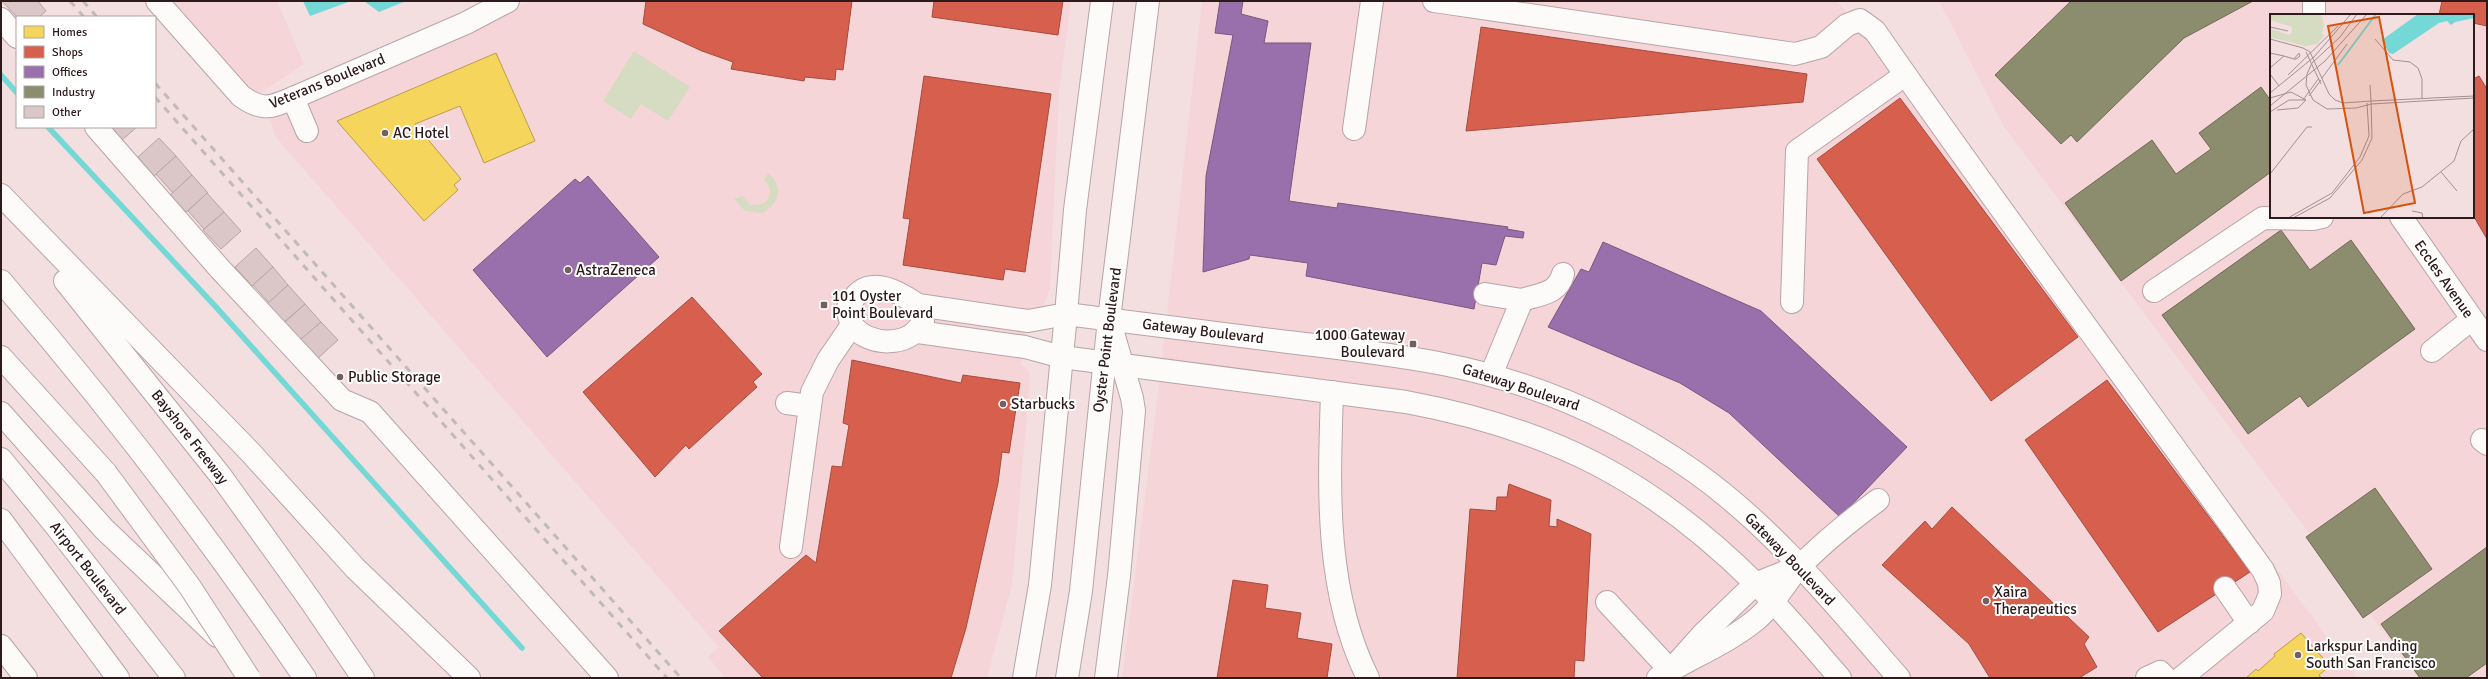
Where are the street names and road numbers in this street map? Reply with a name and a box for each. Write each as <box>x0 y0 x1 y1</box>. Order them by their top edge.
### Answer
street label: Veterans Boulevard <box>266 50 388 112</box>
street label: Eccles Avenue <box>2411 237 2477 321</box>
street label: Oyster Point Boulevard <box>1089 266 1125 414</box>
street label: Gateway Boulevard <box>1141 315 1265 347</box>
street label: Gateway Boulevard <box>1460 360 1582 414</box>
street label: Bayshore Freeway <box>148 386 232 488</box>
street label: Gateway Boulevard <box>1741 509 1839 609</box>
street label: Airport Boulevard <box>46 518 130 618</box>

